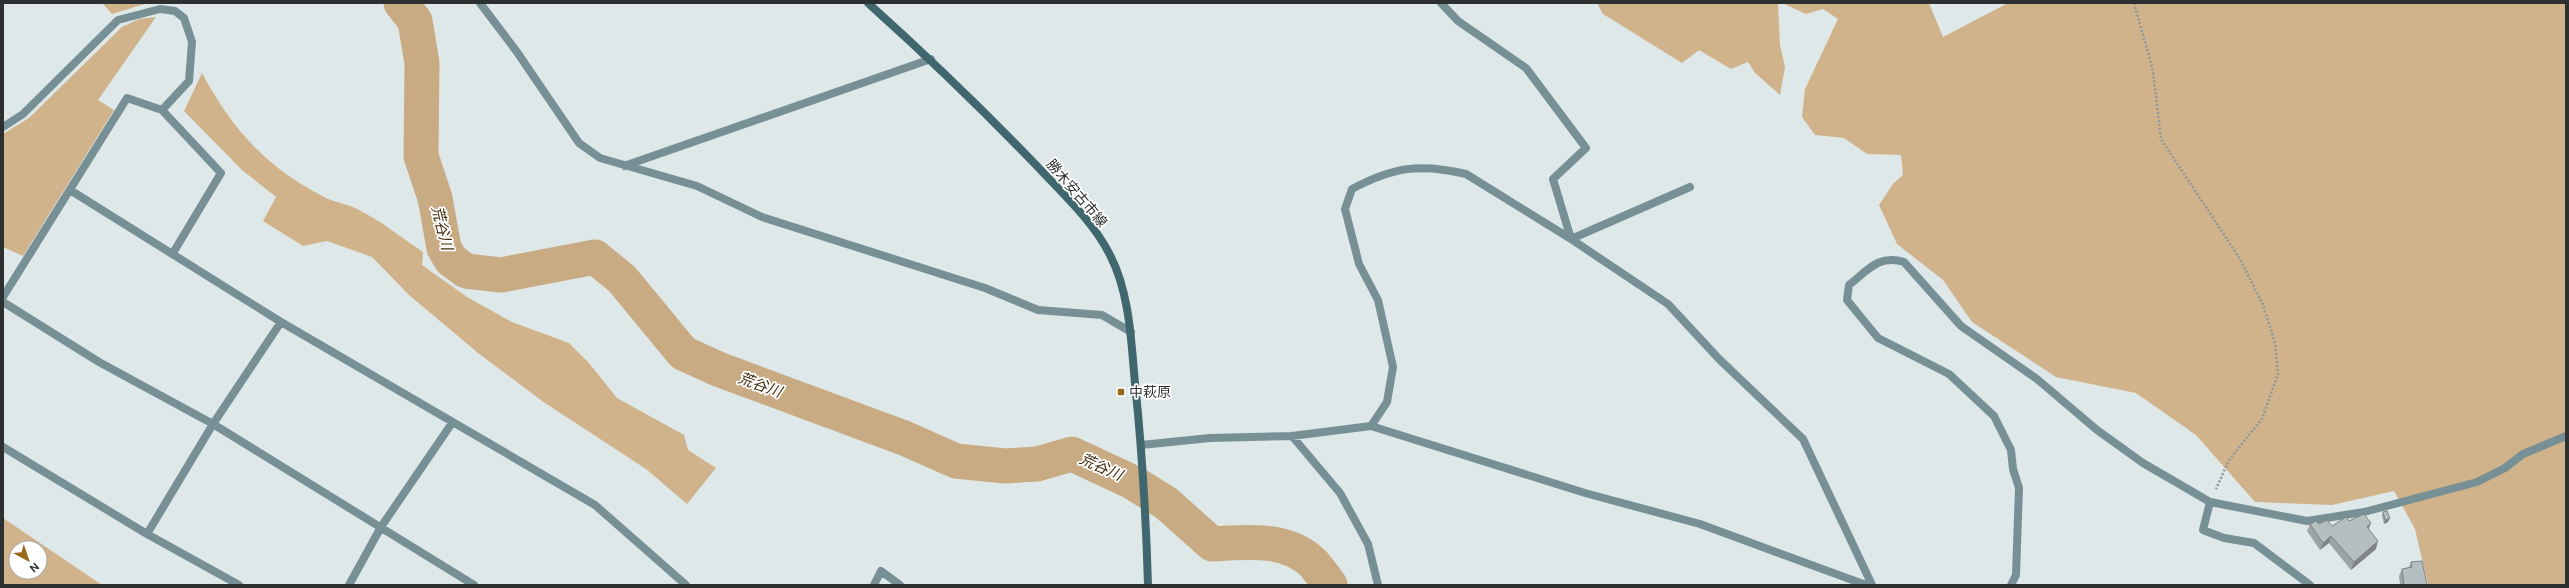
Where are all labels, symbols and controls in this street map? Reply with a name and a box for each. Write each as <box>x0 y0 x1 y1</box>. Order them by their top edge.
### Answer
street label: 勝木安古市線 <box>1043 155 1111 231</box>
water label: 荒谷川 <box>427 204 458 254</box>
water label: 荒谷川 <box>735 368 786 403</box>
place label: 中萩原 <box>1129 383 1171 401</box>
marker: 中萩原 <box>1116 387 1126 397</box>
water label: 荒谷川 <box>1076 449 1127 486</box>
north arrow <box>8 540 48 580</box>
text: N <box>27 560 42 576</box>

